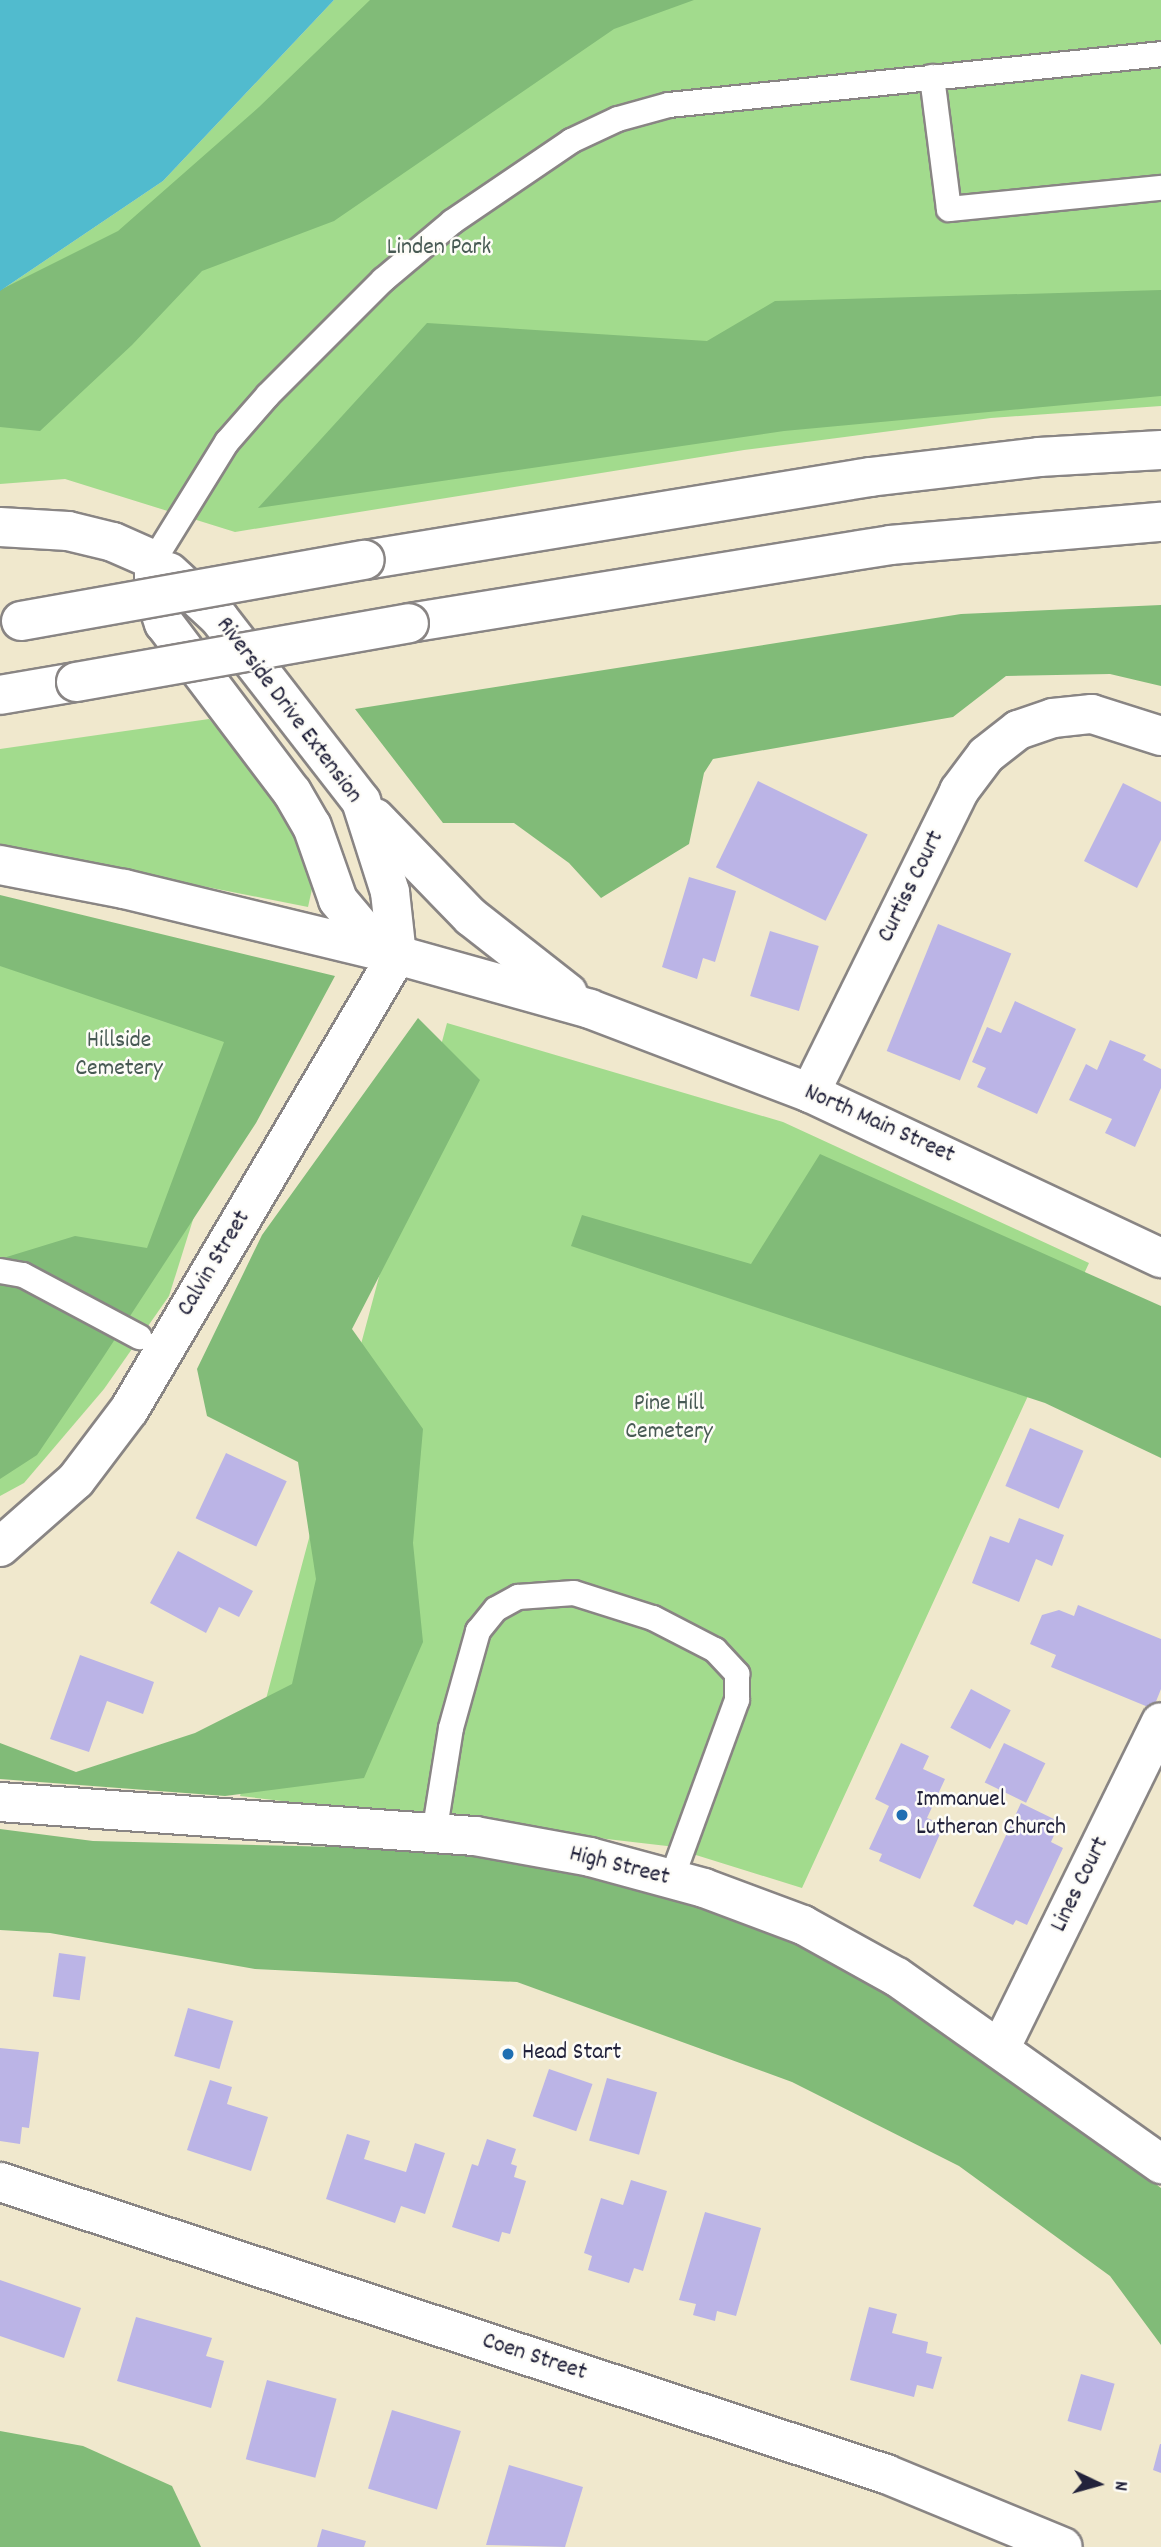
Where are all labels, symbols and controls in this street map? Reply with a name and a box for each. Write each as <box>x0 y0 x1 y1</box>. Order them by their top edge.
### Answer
park label: Linden Park <box>387 235 491 263</box>
street label: Riverside Drive Extension <box>209 612 367 810</box>
street label: Curtiss Court <box>873 826 951 948</box>
park label: Hillside Cemetery <box>75 1028 163 1084</box>
street label: North Main Street <box>799 1079 959 1171</box>
street label: Calvin Street <box>172 1206 258 1322</box>
park label: Pine Hill Cemetery <box>625 1391 713 1447</box>
place label: Immanuel Lutheran Church <box>916 1787 1066 1843</box>
marker: Immanuel Lutheran Church <box>894 1807 910 1823</box>
street label: Lines Court <box>1046 1833 1116 1937</box>
street label: High Street <box>566 1841 672 1893</box>
place label: Head Start <box>522 2040 621 2068</box>
marker: Head Start <box>500 2046 516 2062</box>
street label: Coen Street <box>478 2328 590 2388</box>
north arrow <box>1063 2449 1133 2519</box>
text: N <box>1106 2480 1133 2492</box>

